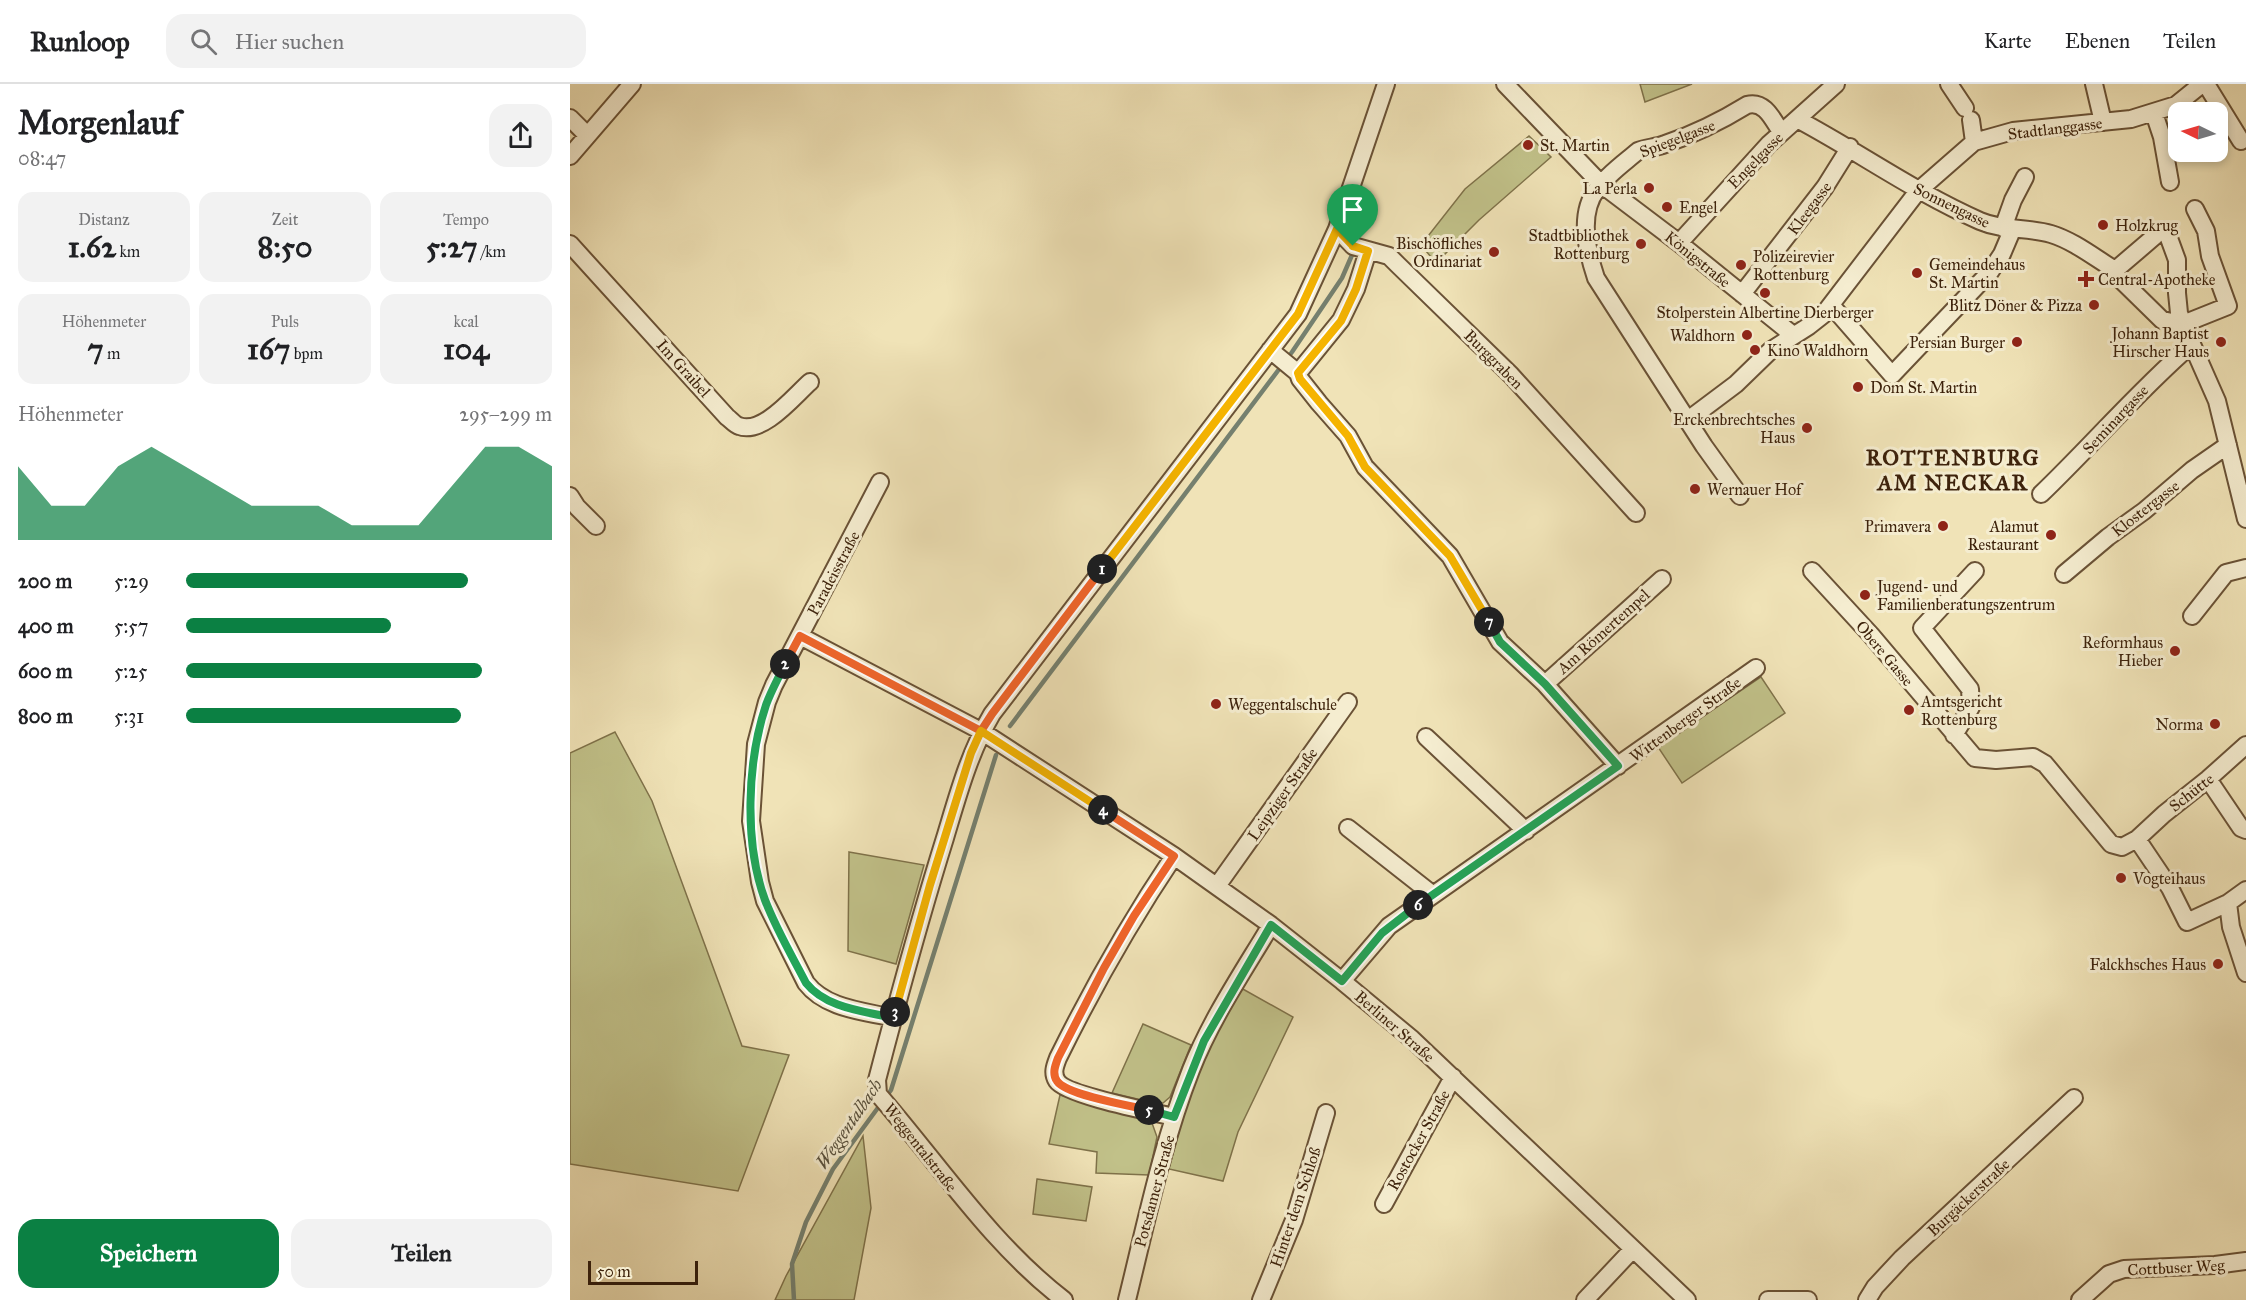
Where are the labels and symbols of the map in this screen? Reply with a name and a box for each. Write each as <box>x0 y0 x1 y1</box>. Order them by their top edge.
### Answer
north arrow <box>2168 102 2228 162</box>
street label: Stadtlanggasse <box>2007 113 2104 145</box>
street label: Spiegelgasse <box>1637 115 1718 162</box>
street label: Engelgasse <box>1724 128 1788 193</box>
place label: St. Martin <box>1540 136 1610 155</box>
marker: St. Martin <box>1521 138 1535 152</box>
street label: Kleegasse <box>1783 178 1836 239</box>
place label: La Perla <box>1583 179 1637 198</box>
street label: Sonnengasse <box>1910 179 1993 233</box>
marker: La Perla <box>1642 181 1656 195</box>
pin <box>1327 184 1378 246</box>
place label: Engel <box>1679 198 1718 218</box>
marker: Engel <box>1660 200 1674 214</box>
place label: Holzkrug <box>2115 216 2179 236</box>
marker: Holzkrug <box>2096 218 2110 232</box>
place label: Stadtbibliothek Rottenburg <box>1529 226 1630 264</box>
street label: Königstraße <box>1660 227 1735 293</box>
place label: Bischöfliches Ordinariat <box>1396 234 1482 271</box>
marker: Stadtbibliothek Rottenburg <box>1634 237 1648 251</box>
marker: Bischöfliches Ordinariat <box>1487 245 1501 259</box>
place label: Polizeirevier Rottenburg <box>1753 247 1834 285</box>
place label: Gemeindehaus St. Martin <box>1929 255 2025 292</box>
marker: Polizeirevier Rottenburg <box>1734 258 1748 272</box>
marker: Gemeindehaus St. Martin <box>1910 266 1924 280</box>
place label: Central-Apotheke <box>2098 270 2216 289</box>
marker: Central-Apotheke <box>2079 272 2093 286</box>
marker: Stolperstein Albertine Dierberger <box>1758 286 1772 300</box>
place label: Blitz Döner & Pizza <box>1949 296 2082 315</box>
marker: Blitz Döner & Pizza <box>2087 298 2101 312</box>
place label: Stolperstein Albertine Dierberger <box>1656 303 1874 323</box>
place label: Johann Baptist Hirscher Haus <box>2109 324 2209 361</box>
street label: Burggraben <box>1459 326 1527 394</box>
place label: Waldhorn <box>1670 326 1735 345</box>
marker: Waldhorn <box>1740 328 1754 342</box>
place label: Persian Burger <box>1909 333 2005 353</box>
street label: Im Graibel <box>653 335 715 402</box>
marker: Persian Burger <box>2010 335 2024 349</box>
marker: Johann Baptist Hirscher Haus <box>2214 335 2228 349</box>
place label: Kino Waldhorn <box>1767 341 1868 360</box>
marker: Kino Waldhorn <box>1748 343 1762 357</box>
place label: Dom St. Martin <box>1870 378 1978 397</box>
marker: Dom St. Martin <box>1851 380 1865 394</box>
street label: Seminargasse <box>2079 381 2153 459</box>
place label: Erckenbrechtsches Haus <box>1673 410 1795 447</box>
marker: Erckenbrechtsches Haus <box>1800 421 1814 435</box>
district label: ROTTENBURG AM NECKAR <box>1866 444 2040 496</box>
street label: Klostergasse <box>2108 476 2184 541</box>
place label: Wernauer Hof <box>1707 480 1804 499</box>
marker: Wernauer Hof <box>1688 482 1702 496</box>
place label: Primavera <box>1865 517 1931 536</box>
place label: Alamut Restaurant <box>1967 517 2039 554</box>
marker: Primavera <box>1936 519 1950 533</box>
street label: Paradeisstraße <box>803 528 864 619</box>
marker: Alamut Restaurant <box>2044 528 2058 542</box>
pin: 1 <box>1087 554 1117 584</box>
place label: Jugend- und Familienberatungszentrum <box>1875 577 2056 615</box>
street label: Am Römertempel <box>1552 584 1654 678</box>
marker: Jugend- und Familienberatungszentrum <box>1858 588 1872 602</box>
pin: 7 <box>1474 607 1504 637</box>
street label: Obere Gasse <box>1852 617 1918 690</box>
place label: Reformhaus Hieber <box>2082 633 2163 670</box>
marker: Reformhaus Hieber <box>2168 644 2182 658</box>
pin: 2 <box>770 649 800 679</box>
street label: Wittenberger Straße <box>1626 673 1745 767</box>
place label: Amtsgericht Rottenburg <box>1920 692 2003 730</box>
place label: Weggentalschule <box>1228 695 1337 715</box>
marker: Weggentalschule <box>1209 697 1223 711</box>
marker: Amtsgericht Rottenburg <box>1902 703 1916 717</box>
place label: Norma <box>2155 715 2203 734</box>
marker: Norma <box>2208 717 2222 731</box>
street label: Leipziger Straße <box>1243 744 1322 845</box>
street label: Schütte <box>2165 769 2218 816</box>
pin: 4 <box>1088 795 1118 825</box>
place label: Vogteihaus <box>2132 869 2206 889</box>
marker: Vogteihaus <box>2114 871 2128 885</box>
pin: 6 <box>1403 890 1433 920</box>
place label: Falckhsches Haus <box>2089 955 2206 974</box>
marker: Falckhsches Haus <box>2211 957 2225 971</box>
street label: Berliner Straße <box>1351 987 1439 1066</box>
pin: 3 <box>880 997 910 1027</box>
water label: Weggentalbach <box>811 1075 887 1173</box>
street label: Rostocker Straße <box>1383 1086 1454 1194</box>
pin: 5 <box>1134 1095 1164 1125</box>
street label: Weggentalstraße <box>879 1099 961 1196</box>
street label: Potsdamer Straße <box>1130 1133 1179 1249</box>
street label: Hinter dem Schloß <box>1266 1145 1325 1270</box>
street label: Burgäckerstraße <box>1923 1154 2014 1241</box>
street label: Cottbuser Weg <box>2127 1255 2226 1281</box>
scale bar <box>588 1258 698 1286</box>

